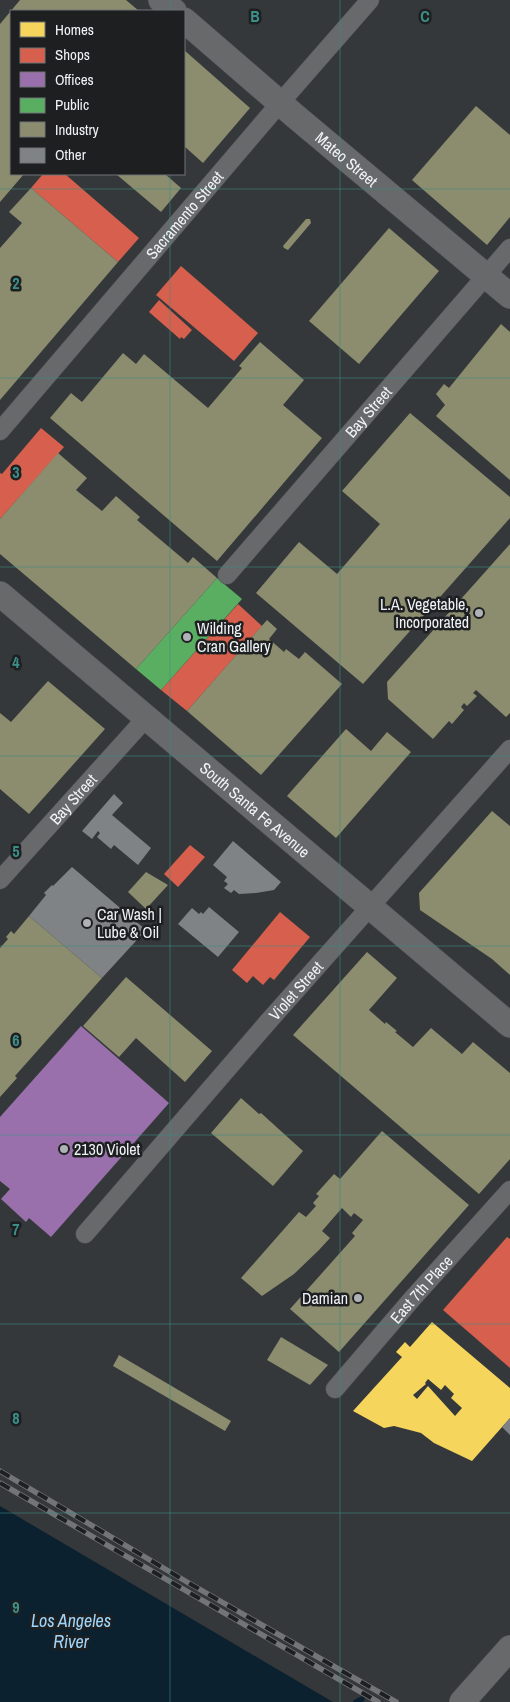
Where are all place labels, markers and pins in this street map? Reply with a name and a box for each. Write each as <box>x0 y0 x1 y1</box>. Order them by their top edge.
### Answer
place label: L.A. Vegetable, Incorporated <box>380 593 469 633</box>
marker: L.A. Vegetable, Incorporated <box>473 607 485 619</box>
place label: Wilding Cran Gallery <box>197 617 271 657</box>
marker: Wilding Cran Gallery <box>181 631 193 643</box>
place label: Car Wash | Lube & Oil <box>97 903 162 943</box>
marker: Car Wash | Lube & Oil <box>81 917 93 929</box>
place label: 2130 Violet <box>74 1138 141 1160</box>
marker: 2130 Violet <box>58 1143 70 1155</box>
place label: Damian <box>302 1287 348 1309</box>
marker: Damian <box>352 1292 364 1304</box>

